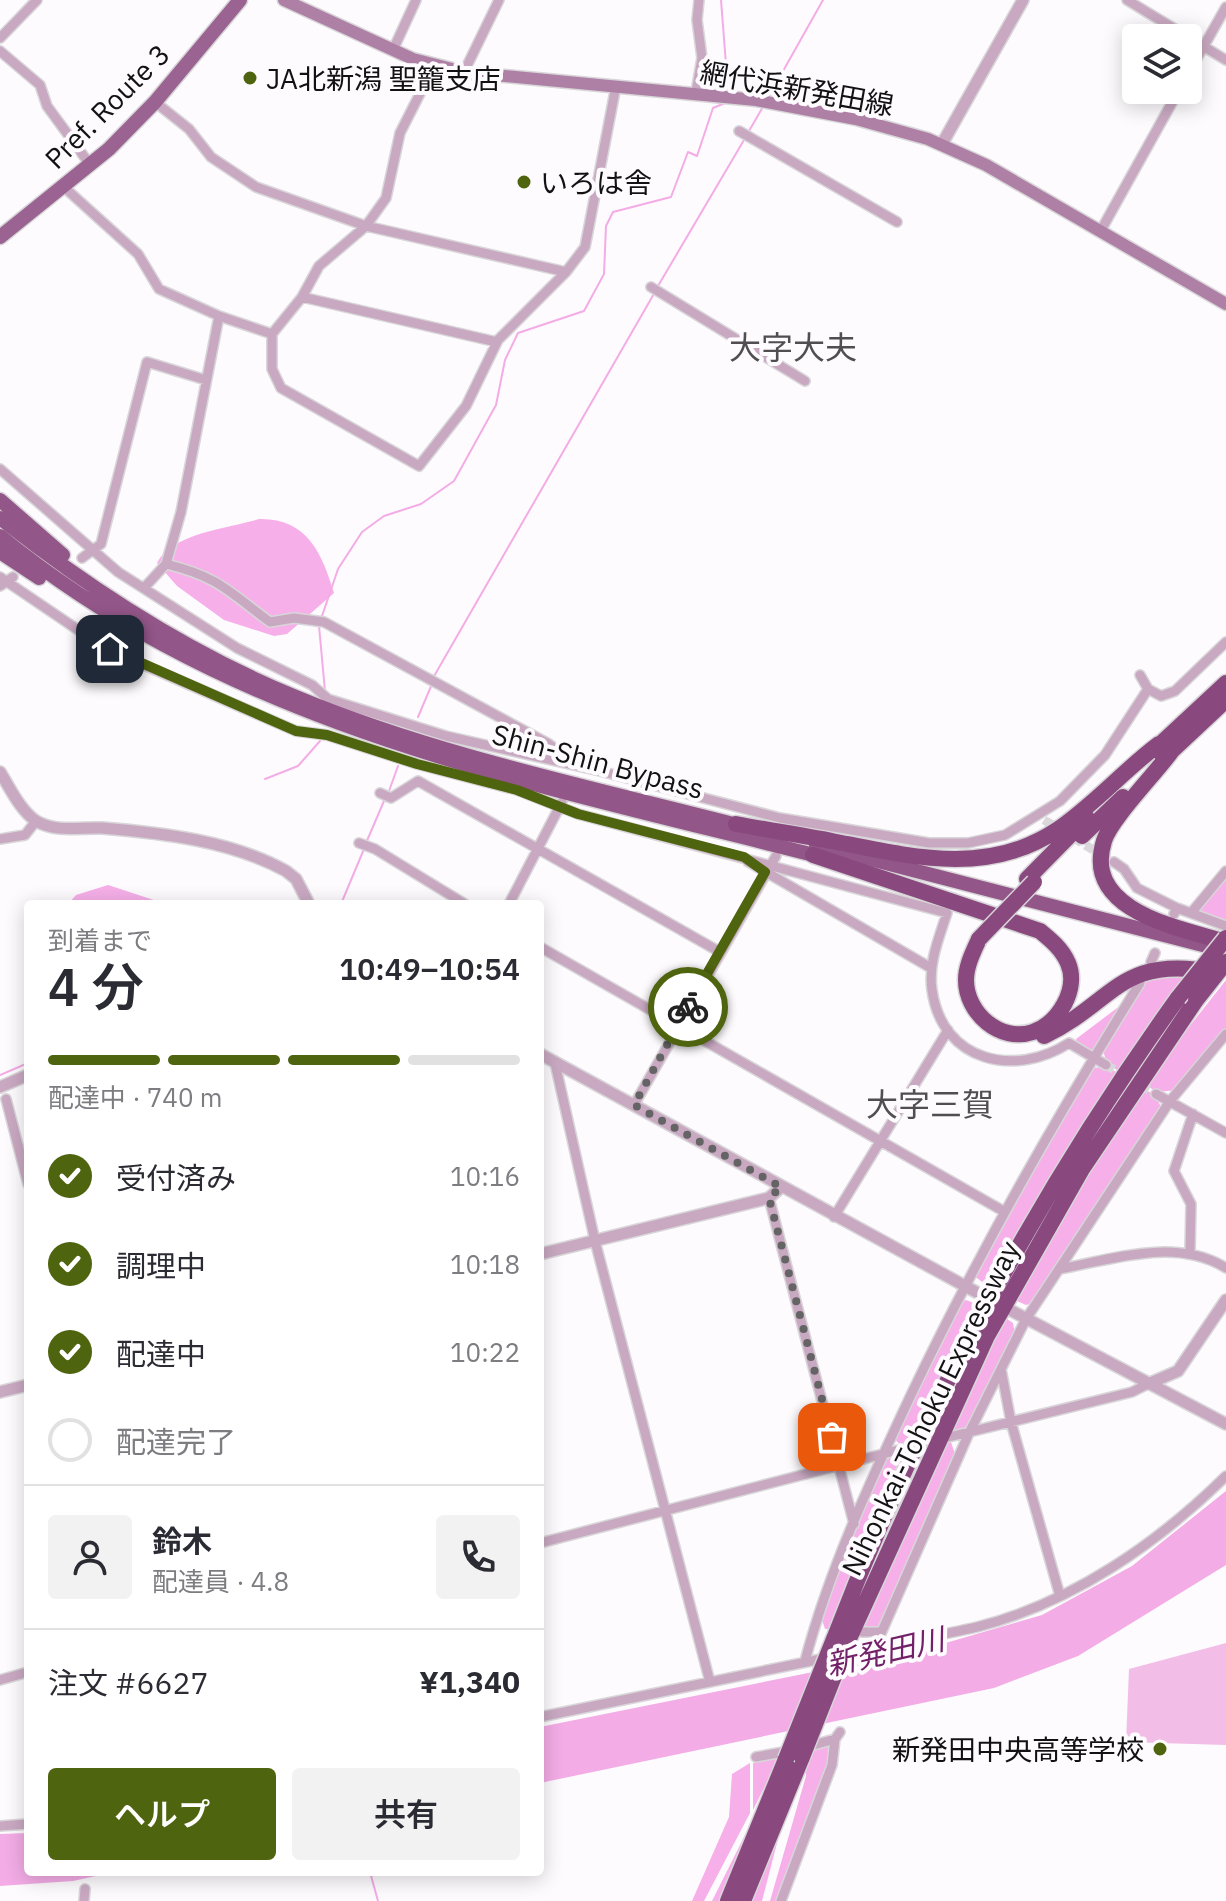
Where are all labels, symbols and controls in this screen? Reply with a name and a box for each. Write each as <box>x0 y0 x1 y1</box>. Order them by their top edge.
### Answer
map controls <box>1122 24 1202 104</box>
button: layers <box>1122 24 1202 104</box>
street label: Pref. Route 3 <box>37 36 177 176</box>
street label: 網代浜新発田線 <box>697 53 897 123</box>
place label: JA北新潟 聖籠支店 <box>266 60 501 97</box>
marker: JA北新潟 聖籠支店 <box>241 69 259 87</box>
place label: いろは舎 <box>540 164 652 201</box>
marker: いろは舎 <box>515 173 533 191</box>
district label: 大字大夫 <box>729 326 857 368</box>
pin <box>76 615 144 683</box>
icon: home <box>88 627 132 671</box>
street label: Shin-Shin Bypass <box>488 715 708 807</box>
text: 到着まで <box>48 923 152 957</box>
text: 10:49–10:54 <box>339 949 520 988</box>
text: 4 分 <box>48 953 143 1020</box>
courier <box>648 967 728 1047</box>
icon: bike <box>666 985 710 1029</box>
text: 配達中 · 740 m <box>48 1080 222 1114</box>
district label: 大字三賀 <box>866 1083 994 1125</box>
icon: check <box>48 1154 92 1198</box>
text: 受付済み <box>116 1158 236 1197</box>
text: 10:16 <box>450 1159 520 1193</box>
street label: Nihonkai-Tohoku Expressway <box>833 1234 1027 1582</box>
icon: check <box>48 1242 92 1286</box>
text: 調理中 <box>116 1246 206 1285</box>
text: 10:18 <box>450 1247 520 1281</box>
icon: check <box>48 1330 92 1374</box>
text: 配達中 <box>116 1334 206 1373</box>
text: 10:22 <box>450 1335 520 1369</box>
pin <box>798 1403 866 1471</box>
icon: bag <box>810 1415 854 1459</box>
text: 配達完了 <box>116 1422 236 1461</box>
button: person <box>48 1515 132 1599</box>
button: phone <box>436 1515 520 1599</box>
text: 鈴木 <box>152 1521 212 1560</box>
text: 配達員 · 4.8 <box>152 1564 289 1598</box>
water label: 新発田川 <box>822 1618 951 1683</box>
text: ¥1,340 <box>419 1662 520 1701</box>
text: 注文 #6627 <box>48 1663 208 1702</box>
place label: 新発田中央高等学校 <box>892 1731 1144 1768</box>
marker: 新発田中央高等学校 <box>1151 1740 1169 1758</box>
button: ヘルプ <box>48 1768 276 1860</box>
button: 共有 <box>292 1768 520 1860</box>

